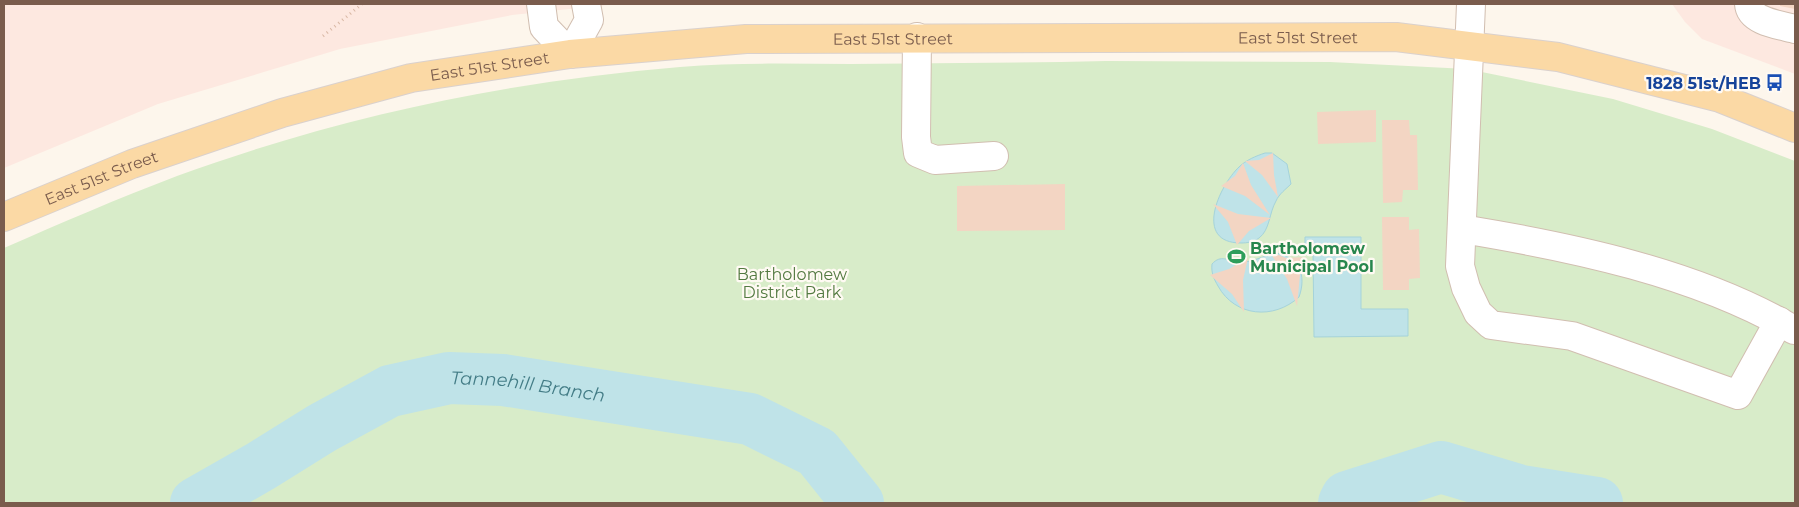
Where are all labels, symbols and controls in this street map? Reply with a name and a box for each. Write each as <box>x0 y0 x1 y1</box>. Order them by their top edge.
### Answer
street label: East 51st Street <box>1238 28 1359 47</box>
street label: East 51st Street <box>833 29 954 48</box>
street label: East 51st Street <box>429 48 551 85</box>
bus stop icon: 1828 51st/HEB <box>1765 73 1785 93</box>
place label: 1828 51st/HEB <box>1646 74 1761 93</box>
street label: East 51st Street <box>42 146 161 209</box>
place label: Bartholomew Municipal Pool <box>1250 239 1374 276</box>
sports icon: Bartholomew Municipal Pool <box>1226 247 1246 267</box>
park label: Bartholomew District Park <box>737 265 847 302</box>
water label: Tannehill Branch <box>450 367 607 407</box>

